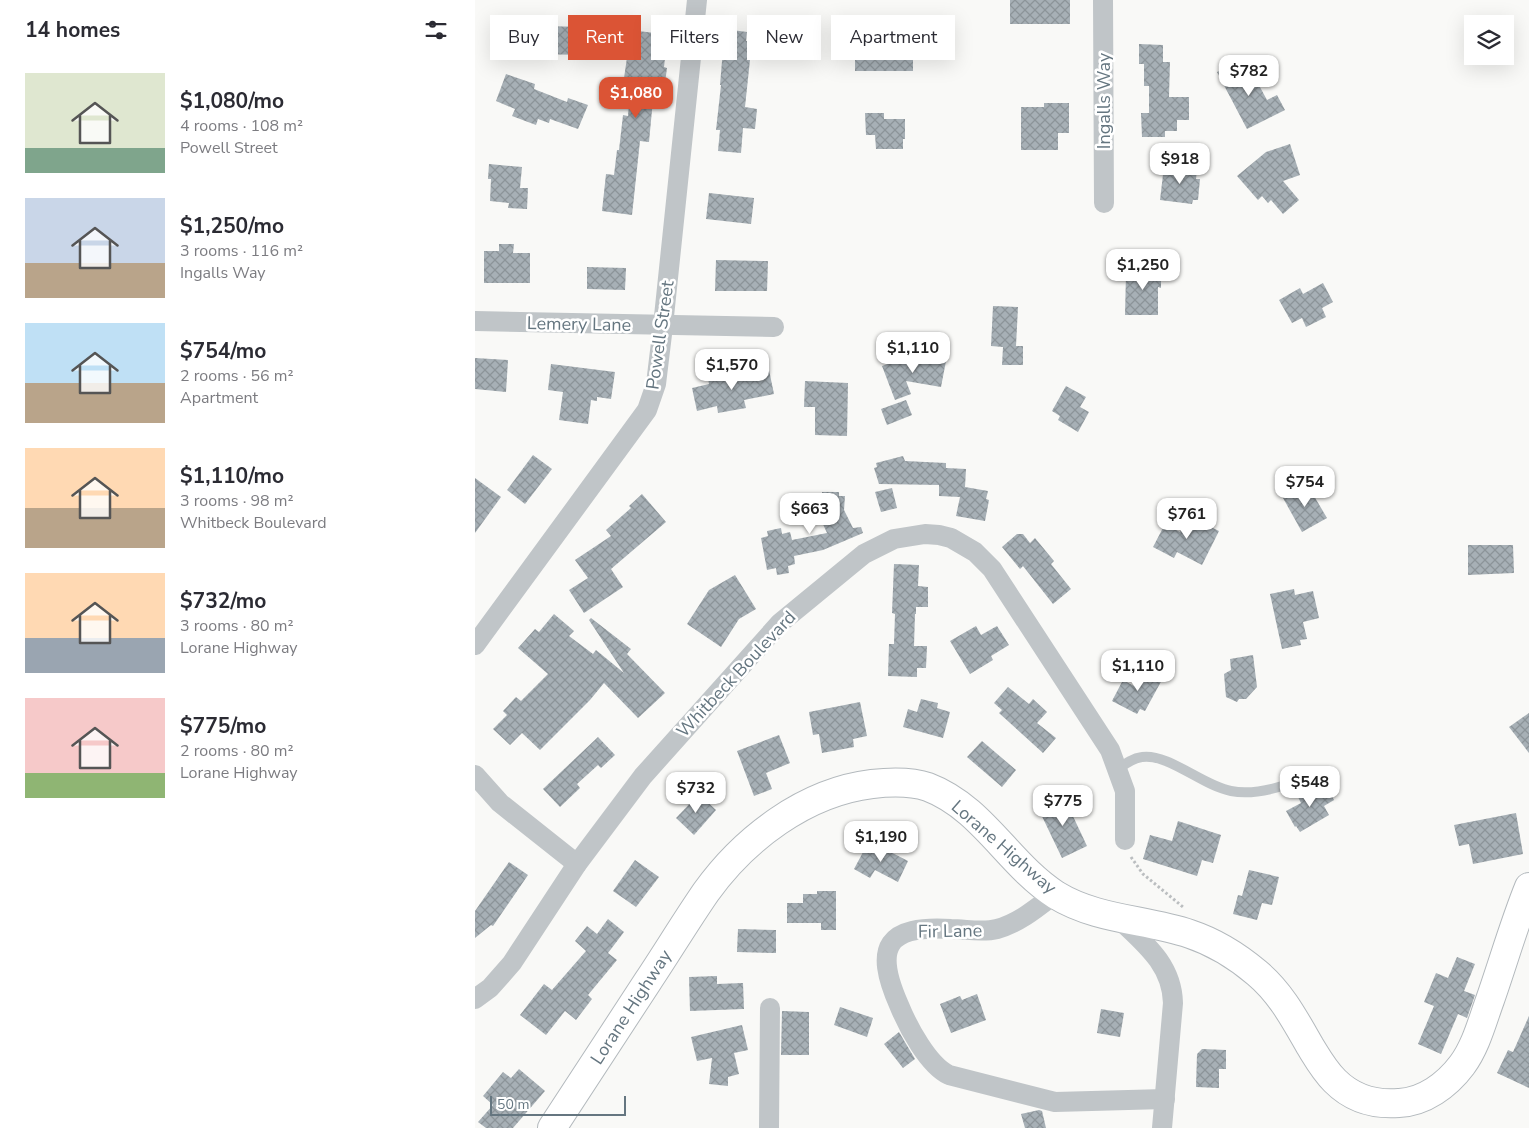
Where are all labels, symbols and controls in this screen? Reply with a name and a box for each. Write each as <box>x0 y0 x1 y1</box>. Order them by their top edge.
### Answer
chip: Buy <box>490 15 558 60</box>
chip: Rent <box>568 15 641 60</box>
chip: Filters <box>651 15 737 60</box>
chip: New <box>747 15 821 60</box>
chip: Apartment <box>831 15 955 60</box>
map controls <box>1464 15 1514 65</box>
button: layers <box>1464 15 1514 65</box>
text: 14 homes <box>25 16 120 44</box>
icon: filters <box>422 16 450 44</box>
street label: Ingalls Way <box>1092 52 1116 149</box>
pin: $782 <box>1219 54 1279 97</box>
text: $782 <box>1230 60 1268 82</box>
pin: $1,080 <box>595 76 677 119</box>
text: $1,080 <box>610 82 662 104</box>
text: $1,080/mo <box>180 87 284 115</box>
icon: home <box>65 93 125 153</box>
text: 4 rooms · 108 m² <box>180 115 303 137</box>
text: Powell Street <box>180 137 278 159</box>
pin: $918 <box>1150 142 1210 185</box>
text: $918 <box>1161 148 1199 170</box>
text: $1,250/mo <box>180 212 284 240</box>
icon: home <box>65 218 125 278</box>
text: 3 rooms · 116 m² <box>180 240 303 262</box>
pin: $1,250 <box>1102 248 1184 291</box>
text: $1,250 <box>1117 254 1169 276</box>
text: Ingalls Way <box>180 262 266 284</box>
street label: Powell Street <box>640 278 680 391</box>
street label: Lemery Lane <box>527 311 631 337</box>
pin: $1,110 <box>872 332 954 374</box>
text: $754/mo <box>180 337 266 365</box>
text: $1,110 <box>887 337 939 359</box>
icon: home <box>65 343 125 403</box>
pin: $1,570 <box>691 348 773 391</box>
text: $1,570 <box>706 354 758 376</box>
text: 2 rooms · 56 m² <box>180 365 293 387</box>
text: Apartment <box>180 387 258 409</box>
text: $1,110/mo <box>180 462 284 490</box>
pin: $754 <box>1275 466 1335 508</box>
icon: home <box>65 468 125 528</box>
text: $754 <box>1286 471 1324 493</box>
text: 3 rooms · 98 m² <box>180 490 293 512</box>
pin: $663 <box>780 492 840 535</box>
text: $663 <box>791 498 829 520</box>
pin: $761 <box>1157 498 1217 540</box>
text: $761 <box>1168 503 1206 525</box>
text: Whitbeck Boulevard <box>180 512 327 534</box>
text: $732/mo <box>180 587 266 615</box>
icon: home <box>65 593 125 653</box>
street label: Whitbeck Boulevard <box>671 605 801 743</box>
text: 3 rooms · 80 m² <box>180 615 293 637</box>
text: Lorane Highway <box>180 637 298 659</box>
pin: $1,110 <box>1097 650 1179 692</box>
text: $1,110 <box>1112 655 1164 677</box>
text: $775/mo <box>180 712 266 740</box>
icon: home <box>65 718 125 778</box>
text: 2 rooms · 80 m² <box>180 740 293 762</box>
text: Lorane Highway <box>180 762 298 784</box>
pin: $548 <box>1280 766 1340 808</box>
text: $548 <box>1291 771 1329 793</box>
pin: $732 <box>666 772 726 814</box>
text: $732 <box>677 777 715 799</box>
pin: $775 <box>1033 784 1093 827</box>
text: $775 <box>1044 790 1082 812</box>
street label: Lorane Highway <box>946 795 1062 900</box>
pin: $1,190 <box>840 820 922 863</box>
text: $1,190 <box>855 826 907 848</box>
street label: Fir Lane <box>918 918 982 944</box>
street label: Lorane Highway <box>585 944 677 1069</box>
scale bar <box>490 1093 626 1116</box>
text: 50 m <box>497 1095 529 1114</box>

